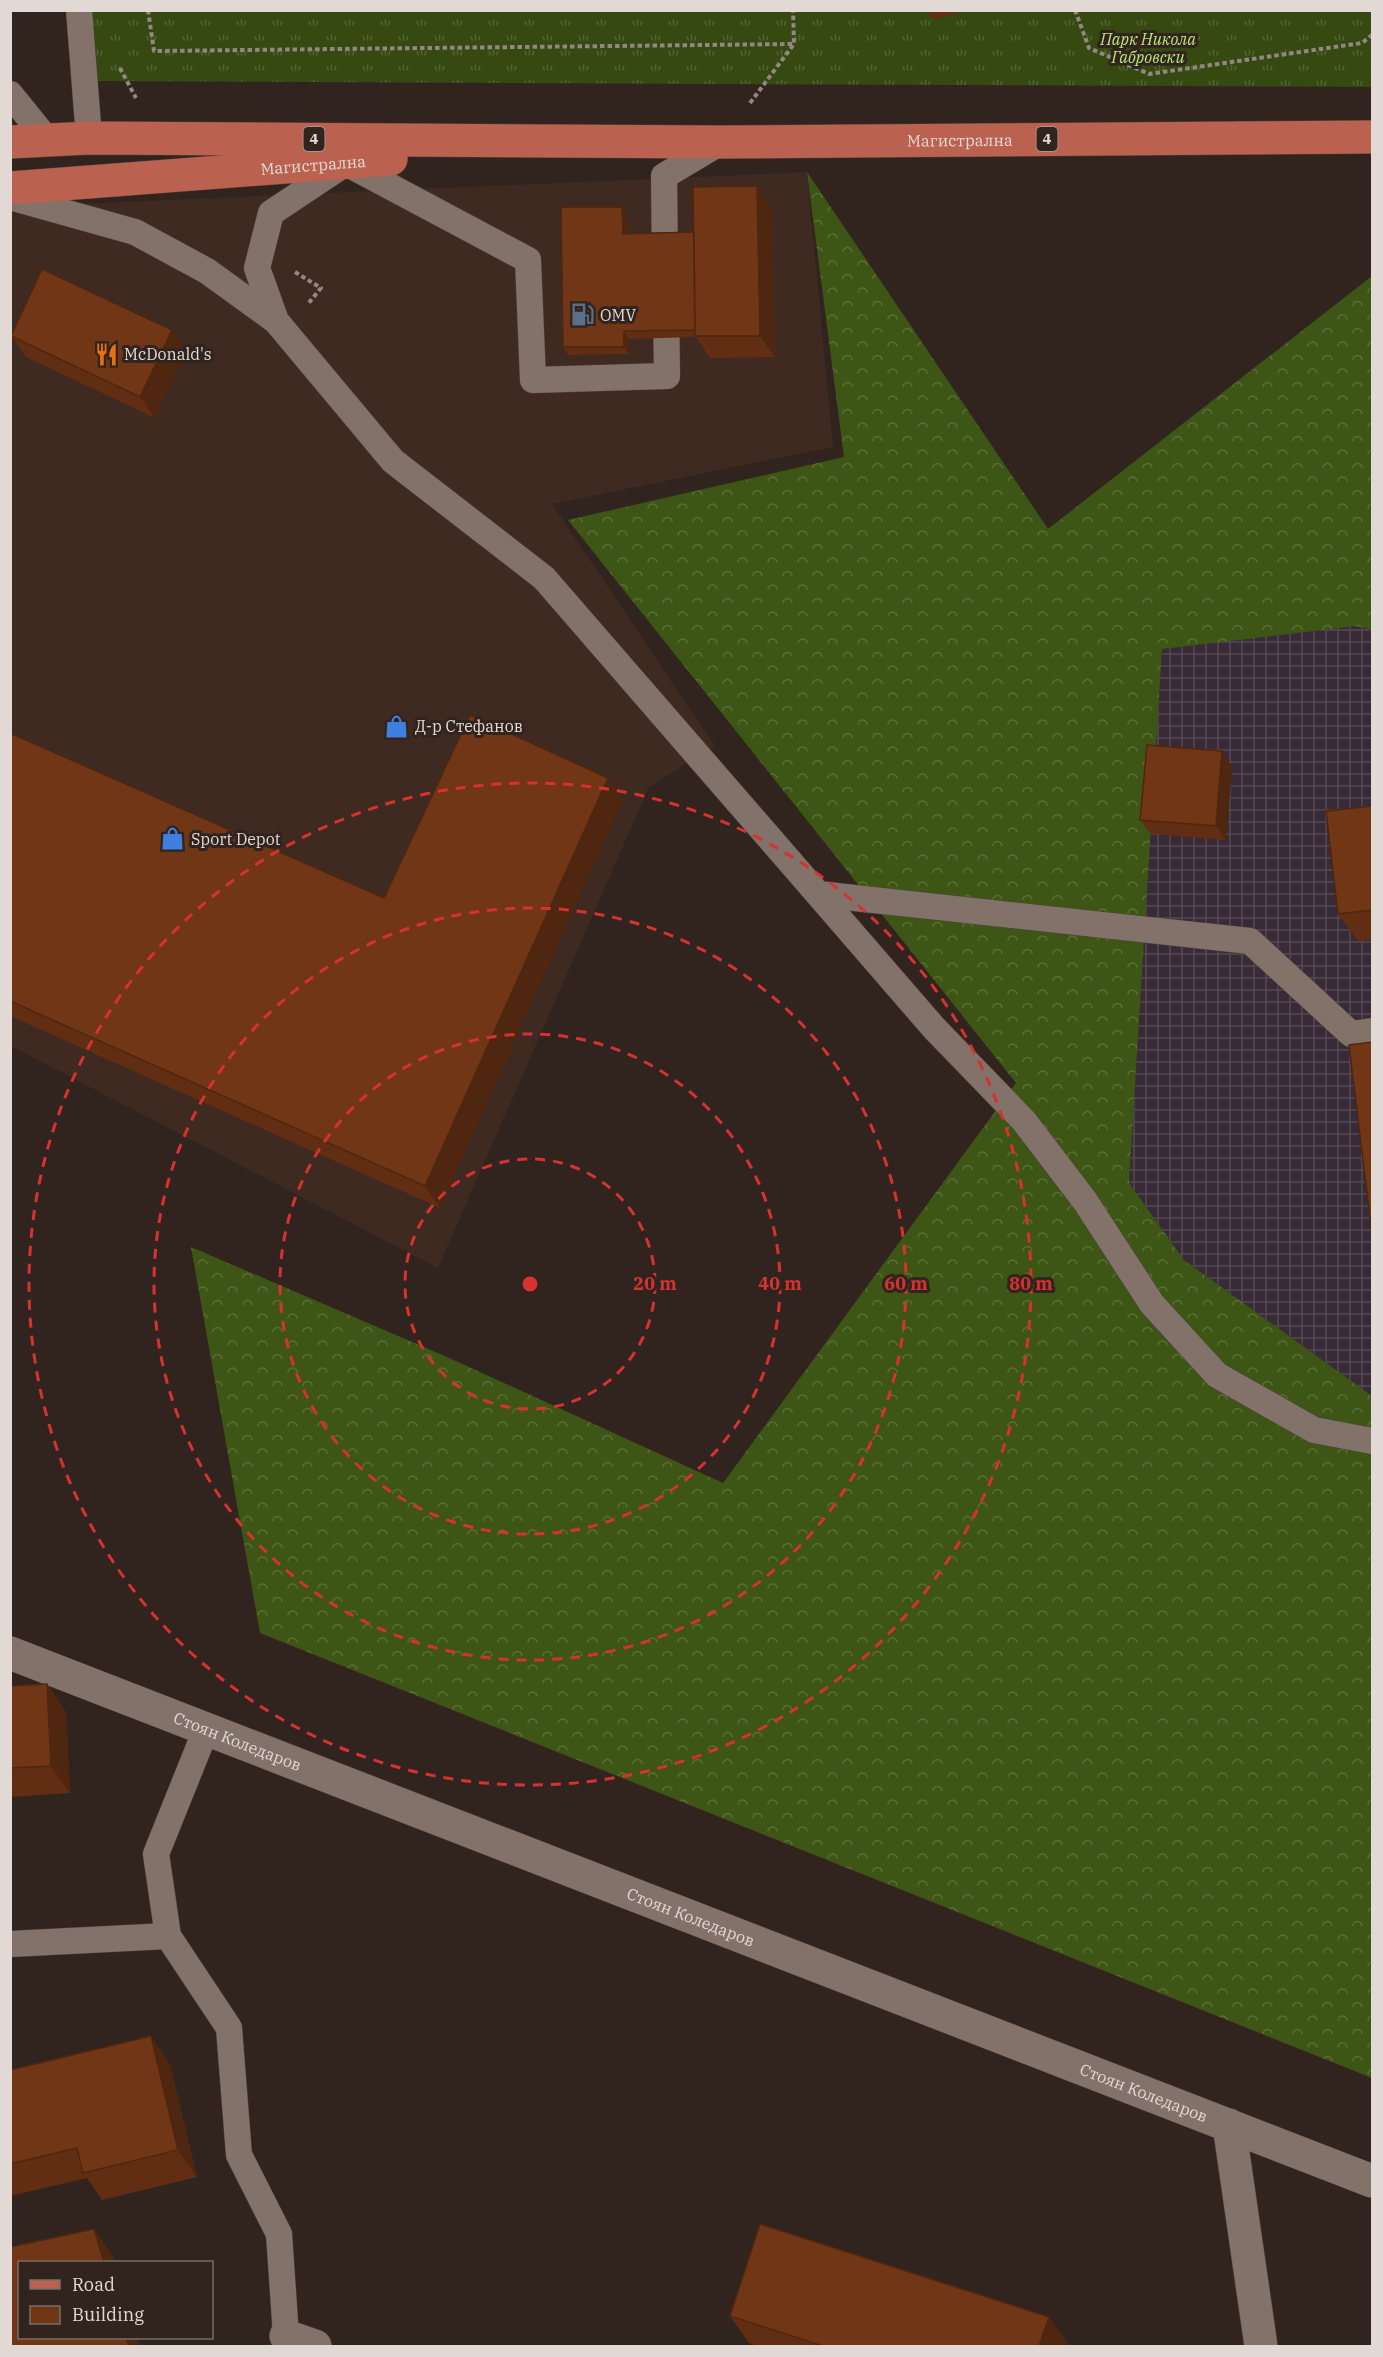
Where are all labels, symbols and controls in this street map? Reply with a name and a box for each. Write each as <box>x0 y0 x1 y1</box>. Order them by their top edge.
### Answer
park label: Парк Никола Габровски <box>1099 29 1196 67</box>
road number: 4 <box>304 127 324 151</box>
road number: 4 <box>1036 127 1058 151</box>
street label: Магистрална <box>907 130 1013 151</box>
street label: Магистрална <box>260 151 367 179</box>
fuel station icon: OMV <box>569 302 595 328</box>
place label: OMV <box>600 305 636 325</box>
restaurant icon: McDonald's <box>93 341 119 367</box>
place label: McDonald's <box>124 344 212 364</box>
shop icon: Д-р Стефанов <box>384 713 410 739</box>
place label: Д-р Стефанов <box>415 716 523 736</box>
shop icon: Sport Depot <box>160 826 186 852</box>
place label: Sport Depot <box>191 829 281 849</box>
text: 20 m <box>633 1272 677 1295</box>
text: 40 m <box>758 1272 802 1295</box>
text: 60 m <box>884 1272 928 1295</box>
text: 80 m <box>1009 1272 1053 1295</box>
centre of rings <box>520 1274 540 1294</box>
street label: Стоян Коледаров <box>171 1707 304 1775</box>
street label: Стоян Коледаров <box>624 1883 757 1951</box>
street label: Стоян Коледаров <box>1077 2059 1211 2126</box>
legend <box>18 2261 213 2339</box>
text: Road <box>72 2273 115 2296</box>
text: Building <box>72 2303 144 2326</box>

